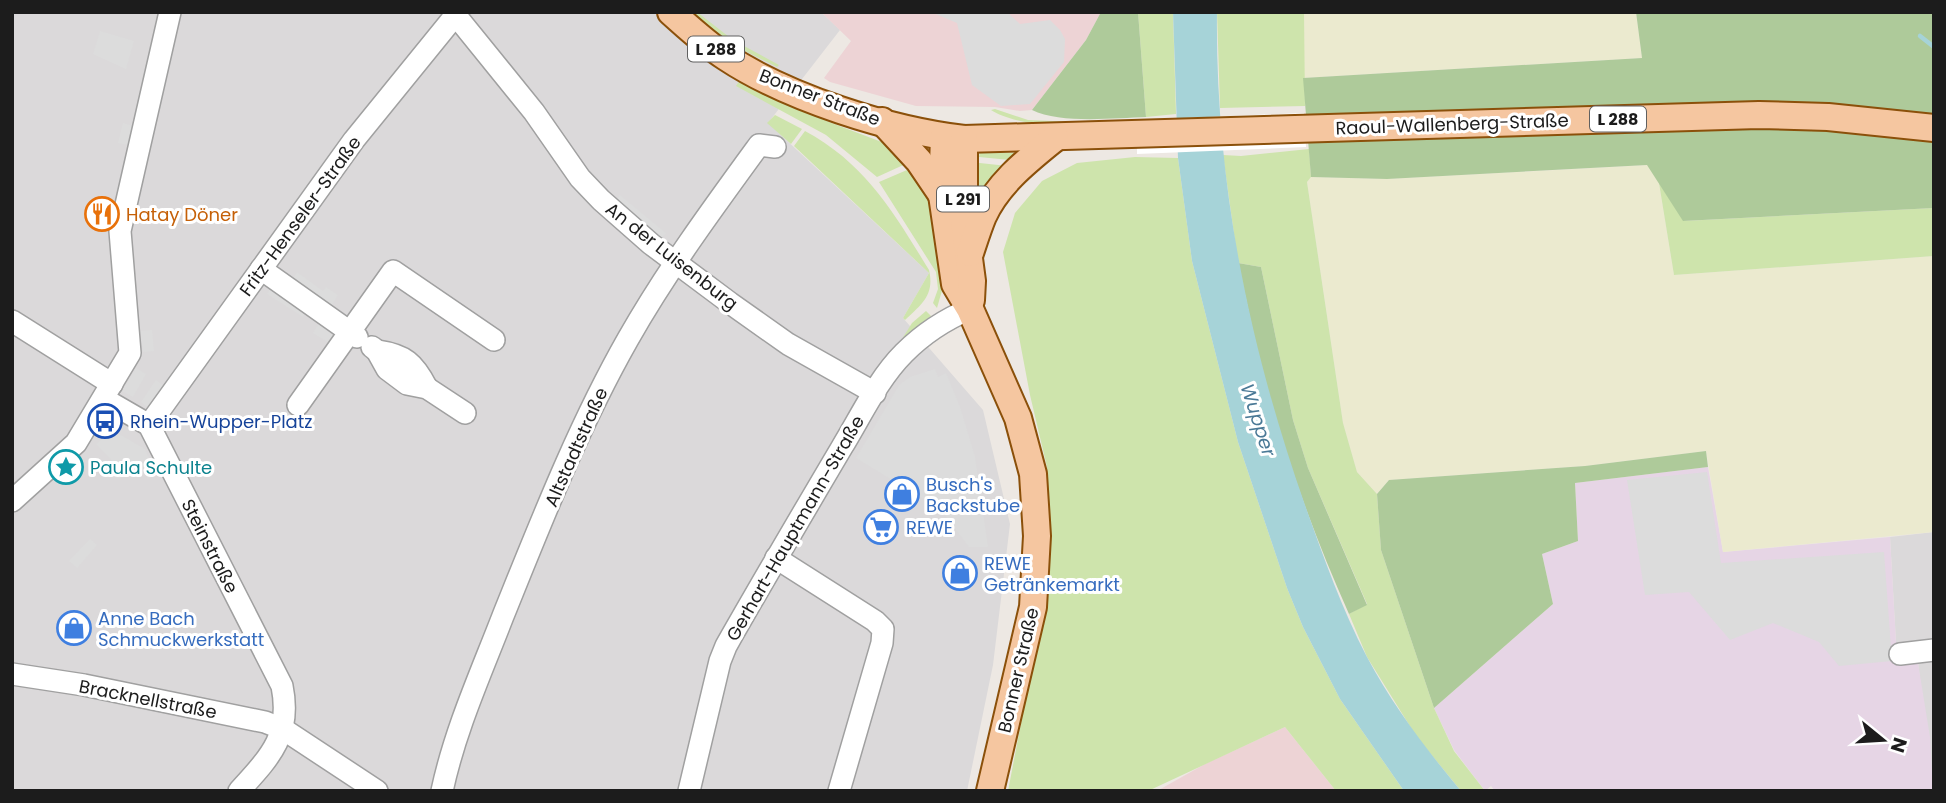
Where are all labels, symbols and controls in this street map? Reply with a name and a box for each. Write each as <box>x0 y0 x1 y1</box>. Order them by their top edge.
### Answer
road number: L 288 <box>688 36 744 61</box>
street label: Bonner Straße <box>756 62 884 132</box>
road number: L 288 <box>1590 106 1646 132</box>
street label: Raoul-Wallenberg-Straße <box>1335 107 1569 141</box>
street label: Fritz-Henseler-Straße <box>233 131 367 301</box>
road number: L 291 <box>937 186 989 211</box>
restaurant icon: Hatay Döner <box>83 195 121 233</box>
street label: An der Luisenburg <box>601 196 743 316</box>
place label: Hatay Döner <box>126 202 238 227</box>
water label: Wupper <box>1234 380 1283 461</box>
street label: Altstadtstraße <box>539 383 613 511</box>
bus stop icon: Rhein-Wupper-Platz <box>86 402 124 440</box>
place label: Rhein-Wupper-Platz <box>130 409 312 434</box>
street label: Gerhart-Hauptmann-Straße <box>720 411 870 645</box>
place icon: Paula Schulte <box>47 448 85 486</box>
place label: Paula Schulte <box>90 455 212 480</box>
place label: Busch's Backstube <box>926 472 1020 518</box>
shop icon: Busch's Backstube <box>883 475 921 513</box>
street label: Steinstraße <box>176 495 244 597</box>
supermarket icon: REWE <box>862 508 900 546</box>
place label: REWE <box>906 515 953 540</box>
place label: REWE Getränkemarkt <box>984 551 1120 597</box>
shop icon: REWE Getränkemarkt <box>941 554 979 592</box>
street label: Bonner Straße <box>991 605 1045 735</box>
place label: Anne Bach Schmuckwerkstatt <box>98 606 264 652</box>
shop icon: Anne Bach Schmuckwerkstatt <box>55 609 93 647</box>
street label: Bracknellstraße <box>77 673 219 725</box>
north arrow <box>1848 705 1918 775</box>
text: N <box>1884 734 1914 756</box>

